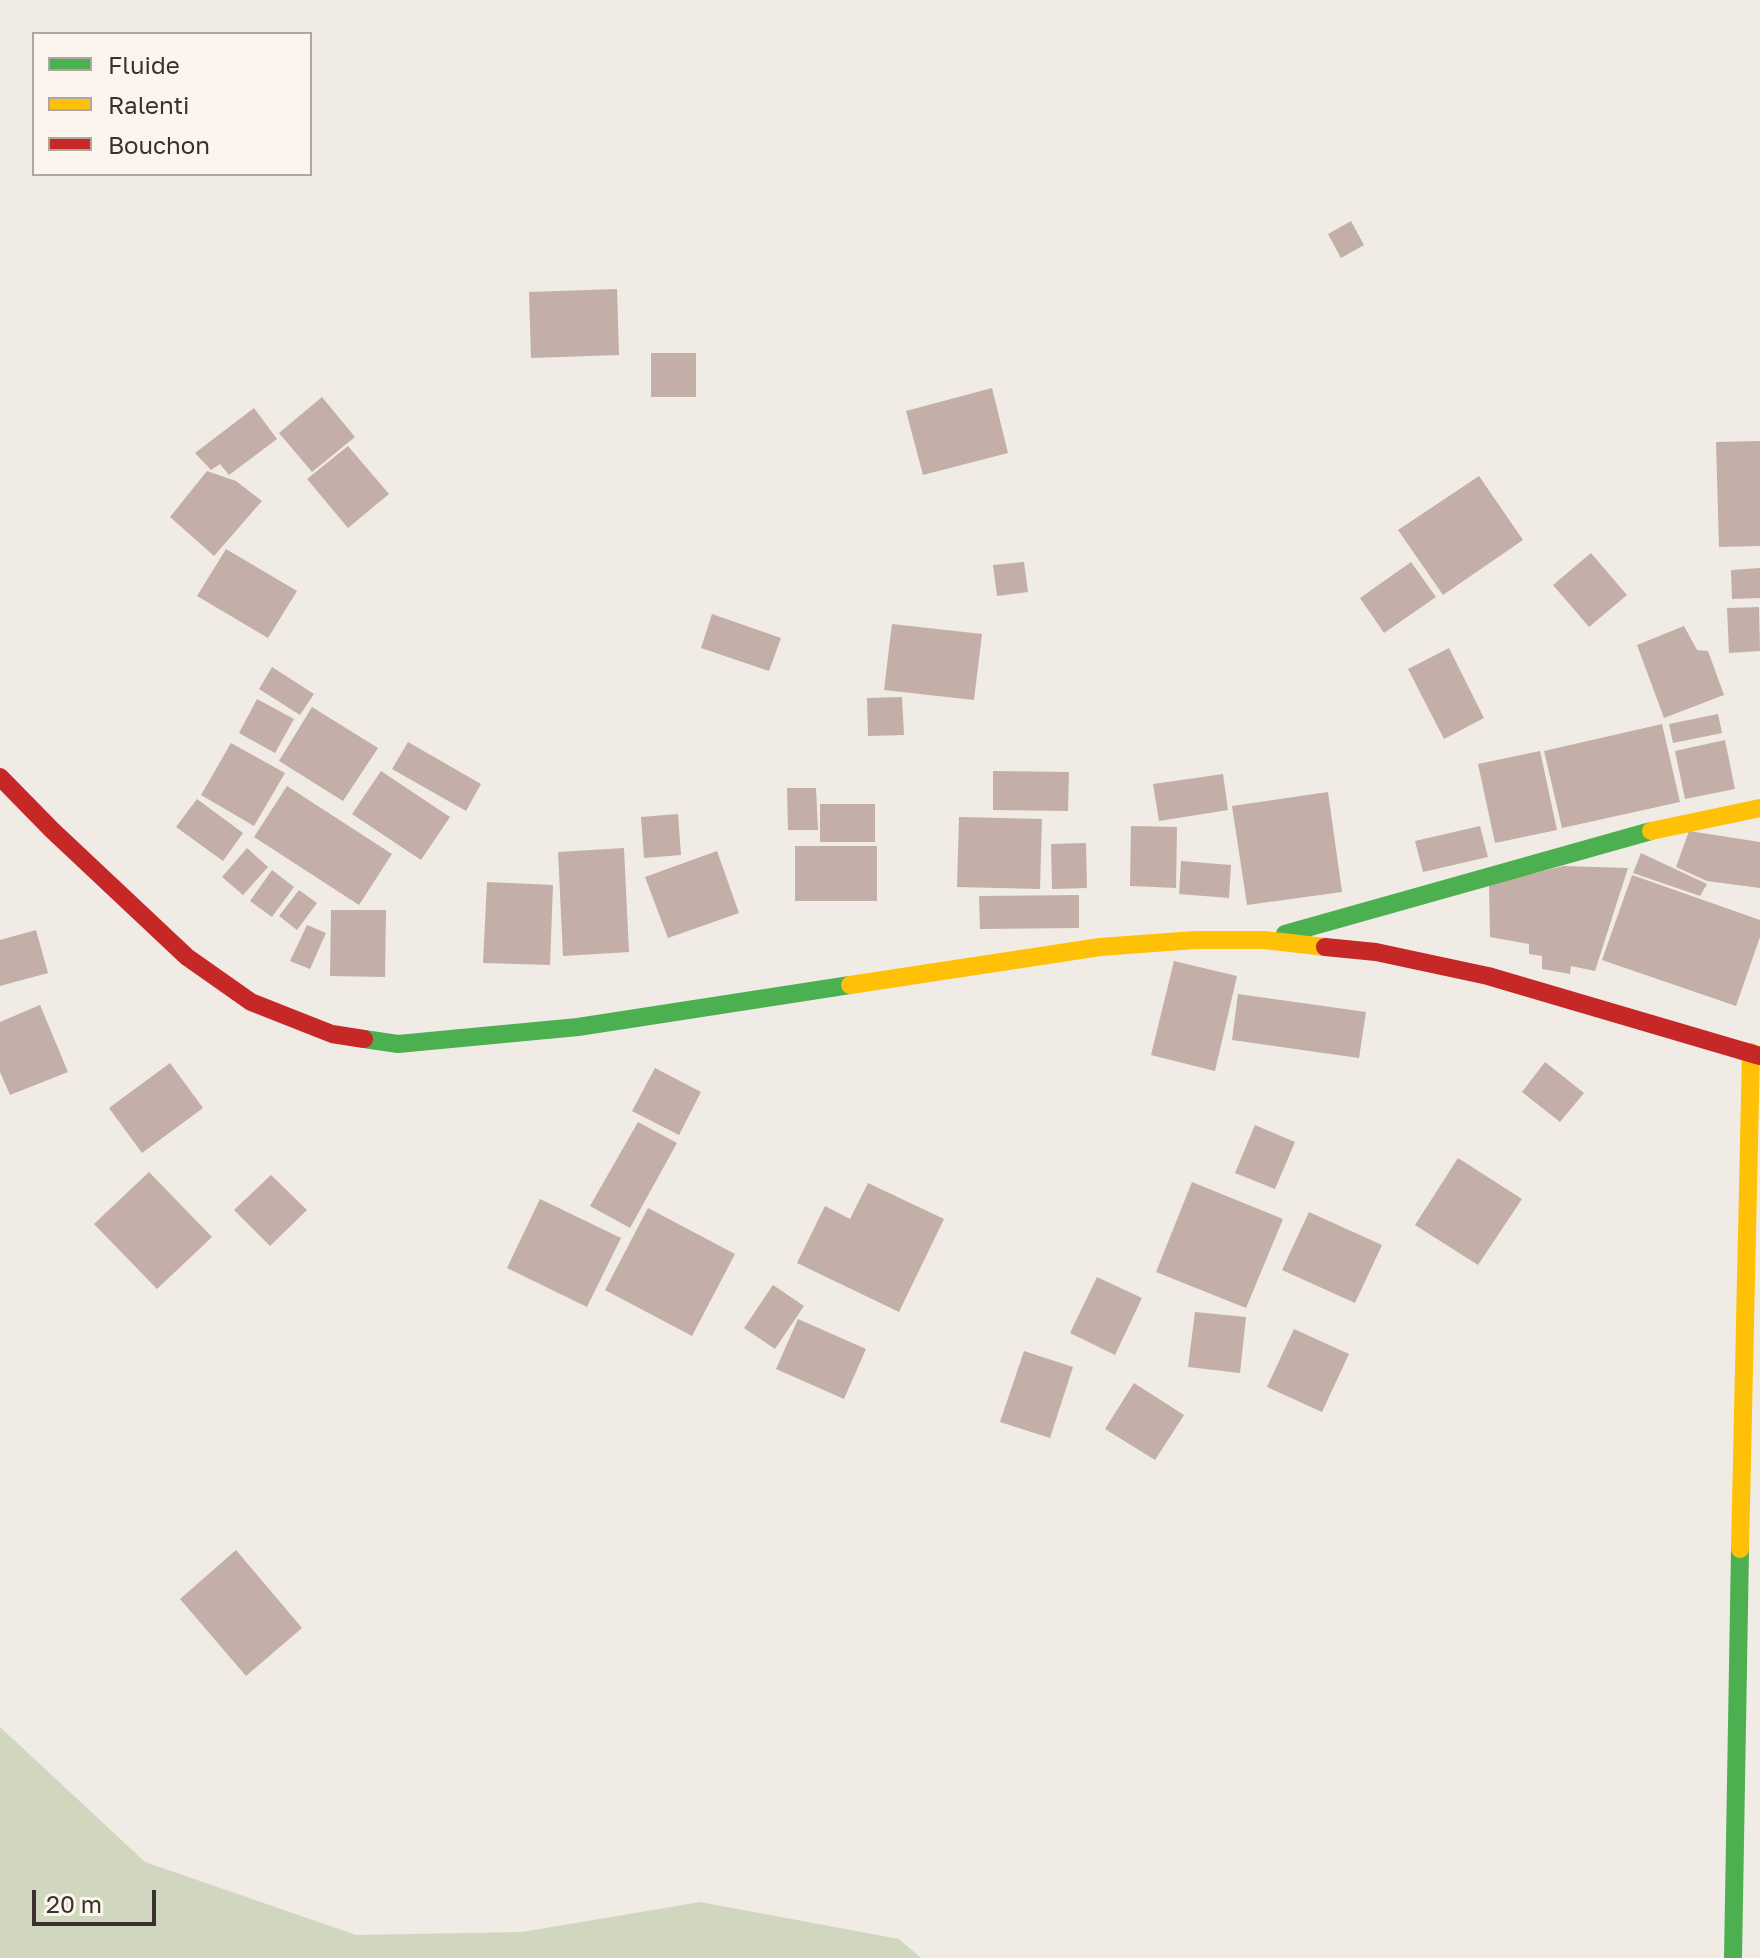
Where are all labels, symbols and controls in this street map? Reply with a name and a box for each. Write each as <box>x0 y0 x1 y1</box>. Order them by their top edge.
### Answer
legend <box>32 32 312 176</box>
text: Fluide <box>108 50 180 79</box>
text: Ralenti <box>108 90 190 119</box>
text: Bouchon <box>108 130 210 159</box>
scale bar <box>36 1874 160 1924</box>
text: 20 m <box>46 1889 102 1918</box>

